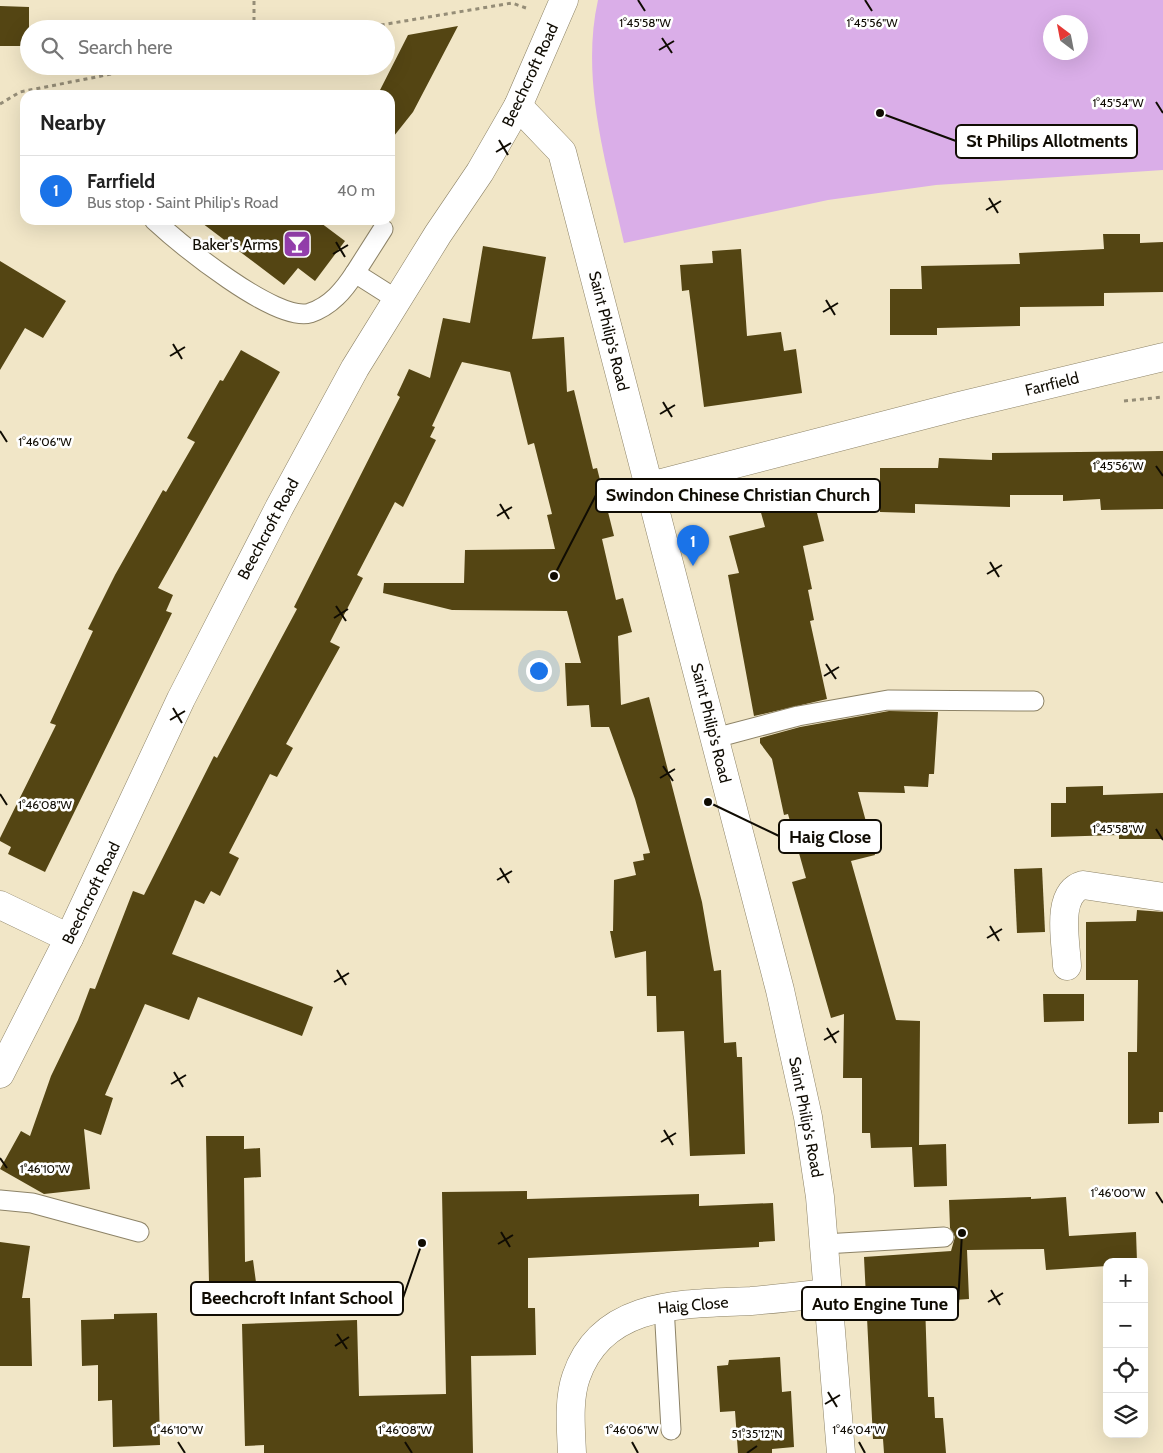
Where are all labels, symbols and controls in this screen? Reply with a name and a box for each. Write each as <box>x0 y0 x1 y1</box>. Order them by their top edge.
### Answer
text: 1°45'58"W <box>619 15 671 30</box>
text: 1°45'56"W <box>846 15 898 30</box>
north arrow <box>1043 15 1088 60</box>
search box <box>20 20 395 75</box>
street label: Beechcroft Road <box>498 20 562 130</box>
icon: search <box>38 34 66 62</box>
text: Search here <box>78 36 172 59</box>
text: 1°45'54"W <box>1092 95 1144 110</box>
text: Nearby <box>40 110 106 135</box>
callout: St Philips Allotments <box>956 125 1137 158</box>
text: St Philips Allotments <box>966 130 1128 152</box>
text: Farrfield <box>87 170 155 193</box>
text: 1 <box>53 181 59 200</box>
text: 40 m <box>337 181 375 200</box>
text: Bus stop · Saint Philip's Road <box>87 193 278 212</box>
bar icon: Baker's Arms <box>282 229 312 259</box>
place label: Baker's Arms <box>192 235 278 254</box>
street label: Saint Philip's Road <box>585 269 633 393</box>
street label: Farrfield <box>1023 368 1081 400</box>
text: 1°46'06"W <box>18 434 72 449</box>
text: 1°45'56"W <box>1092 458 1144 473</box>
street label: Beechcroft Road <box>233 475 303 583</box>
callout: Swindon Chinese Christian Church <box>596 479 880 512</box>
text: Swindon Chinese Christian Church <box>606 484 870 506</box>
pin: 1 <box>677 525 709 566</box>
your location <box>526 658 552 684</box>
street label: Saint Philip's Road <box>687 661 735 785</box>
text: 1°46'08"W <box>18 797 73 812</box>
callout: Haig Close <box>779 820 881 853</box>
text: 1°45'58"W <box>1092 821 1144 836</box>
text: Haig Close <box>789 826 871 848</box>
street label: Beechcroft Road <box>58 839 124 947</box>
street label: Saint Philip's Road <box>785 1055 827 1179</box>
text: 1°46'10"W <box>20 1161 71 1176</box>
text: 1°46'00"W <box>1091 1185 1146 1200</box>
map controls <box>1103 1258 1148 1438</box>
button: + <box>1103 1258 1148 1303</box>
callout: Beechcroft Infant School <box>191 1282 403 1315</box>
text: Beechcroft Infant School <box>201 1287 393 1309</box>
callout: Auto Engine Tune <box>802 1287 958 1320</box>
street label: Haig Close <box>657 1292 729 1318</box>
text: Auto Engine Tune <box>812 1293 948 1315</box>
button: − <box>1103 1303 1148 1348</box>
button: locate <box>1103 1348 1148 1393</box>
button: layers <box>1103 1393 1148 1438</box>
text: 1°46'10"W <box>153 1422 204 1437</box>
text: 1°46'08"W <box>378 1422 433 1437</box>
text: 1°46'06"W <box>605 1422 659 1437</box>
text: 1°46'04"W <box>832 1422 886 1437</box>
text: 51°35'12"N <box>731 1426 783 1441</box>

